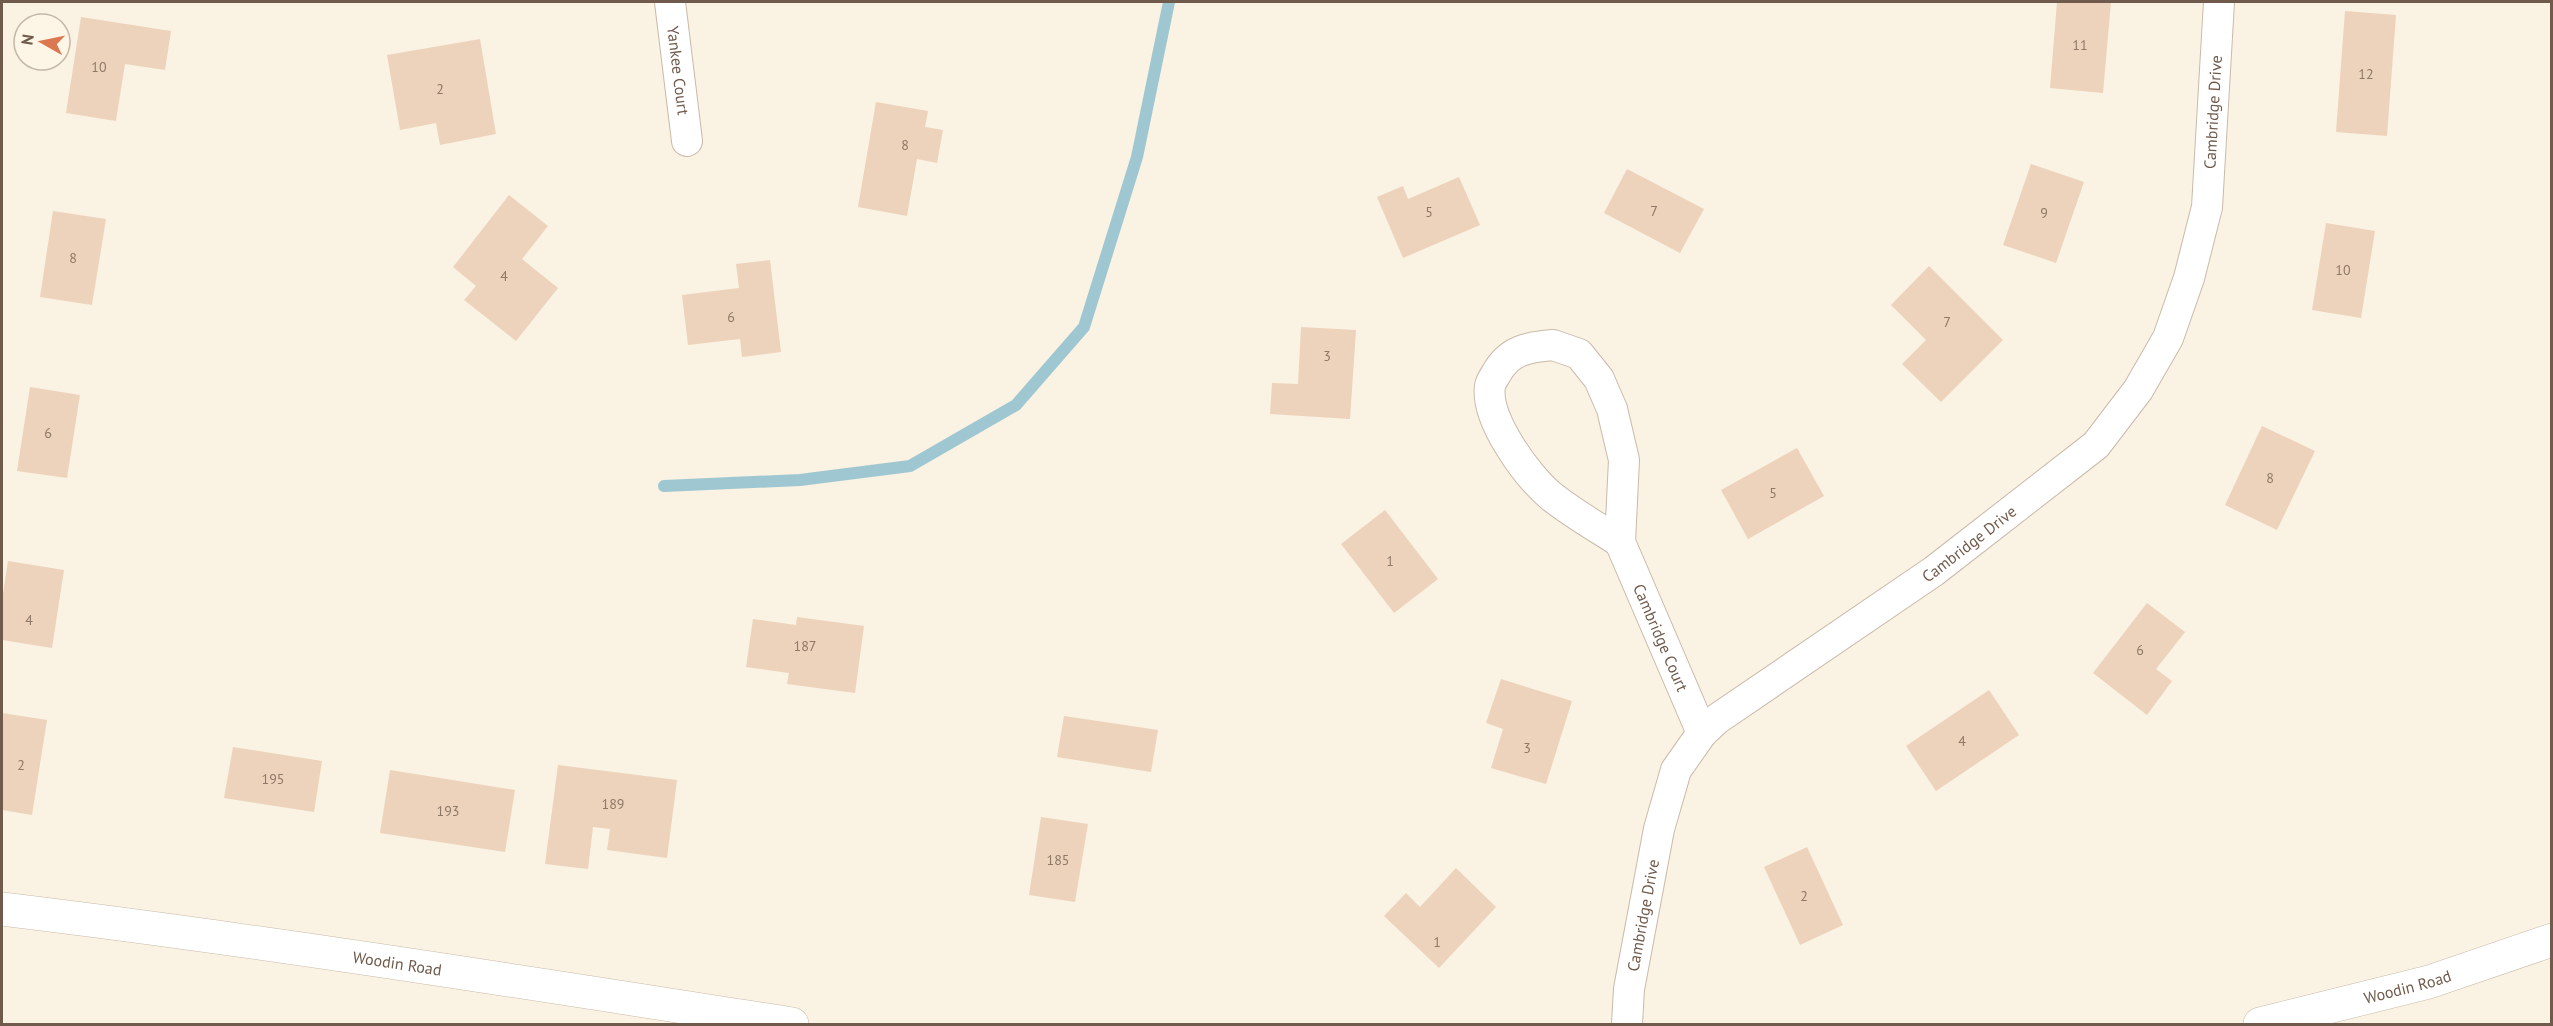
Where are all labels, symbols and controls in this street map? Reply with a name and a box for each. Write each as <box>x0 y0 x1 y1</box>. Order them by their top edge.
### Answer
north arrow <box>12 12 72 72</box>
street label: Yankee Court <box>663 25 694 117</box>
text: N <box>16 33 38 46</box>
house number: 11 <box>2072 36 2088 54</box>
street label: Cambridge Drive <box>2199 55 2226 169</box>
house number: 10 <box>91 58 107 76</box>
house number: 12 <box>2358 65 2374 83</box>
house number: 2 <box>436 80 444 98</box>
house number: 8 <box>901 136 909 154</box>
house number: 7 <box>1650 202 1658 220</box>
house number: 5 <box>1425 203 1433 221</box>
house number: 9 <box>2040 204 2048 222</box>
house number: 8 <box>69 249 77 267</box>
house number: 10 <box>2335 261 2351 279</box>
house number: 4 <box>500 267 508 285</box>
house number: 6 <box>727 308 735 326</box>
house number: 7 <box>1943 313 1951 331</box>
house number: 3 <box>1323 347 1331 365</box>
house number: 6 <box>44 424 52 442</box>
house number: 8 <box>2266 469 2274 487</box>
house number: 5 <box>1769 484 1777 502</box>
street label: Cambridge Drive <box>1918 501 2020 586</box>
house number: 1 <box>1386 552 1394 570</box>
street label: Cambridge Court <box>1629 581 1693 695</box>
house number: 4 <box>25 611 33 629</box>
house number: 187 <box>794 637 816 655</box>
house number: 6 <box>2136 641 2144 659</box>
house number: 4 <box>1958 732 1966 750</box>
house number: 3 <box>1523 739 1531 757</box>
house number: 2 <box>17 756 25 774</box>
house number: 195 <box>262 770 284 788</box>
house number: 189 <box>602 795 624 813</box>
house number: 193 <box>437 802 459 820</box>
house number: 185 <box>1047 851 1069 869</box>
street label: Cambridge Drive <box>1623 858 1663 973</box>
house number: 2 <box>1800 887 1808 905</box>
house number: 1 <box>1433 933 1441 951</box>
street label: Woodin Road <box>352 947 443 980</box>
street label: Woodin Road <box>2362 965 2454 1008</box>

